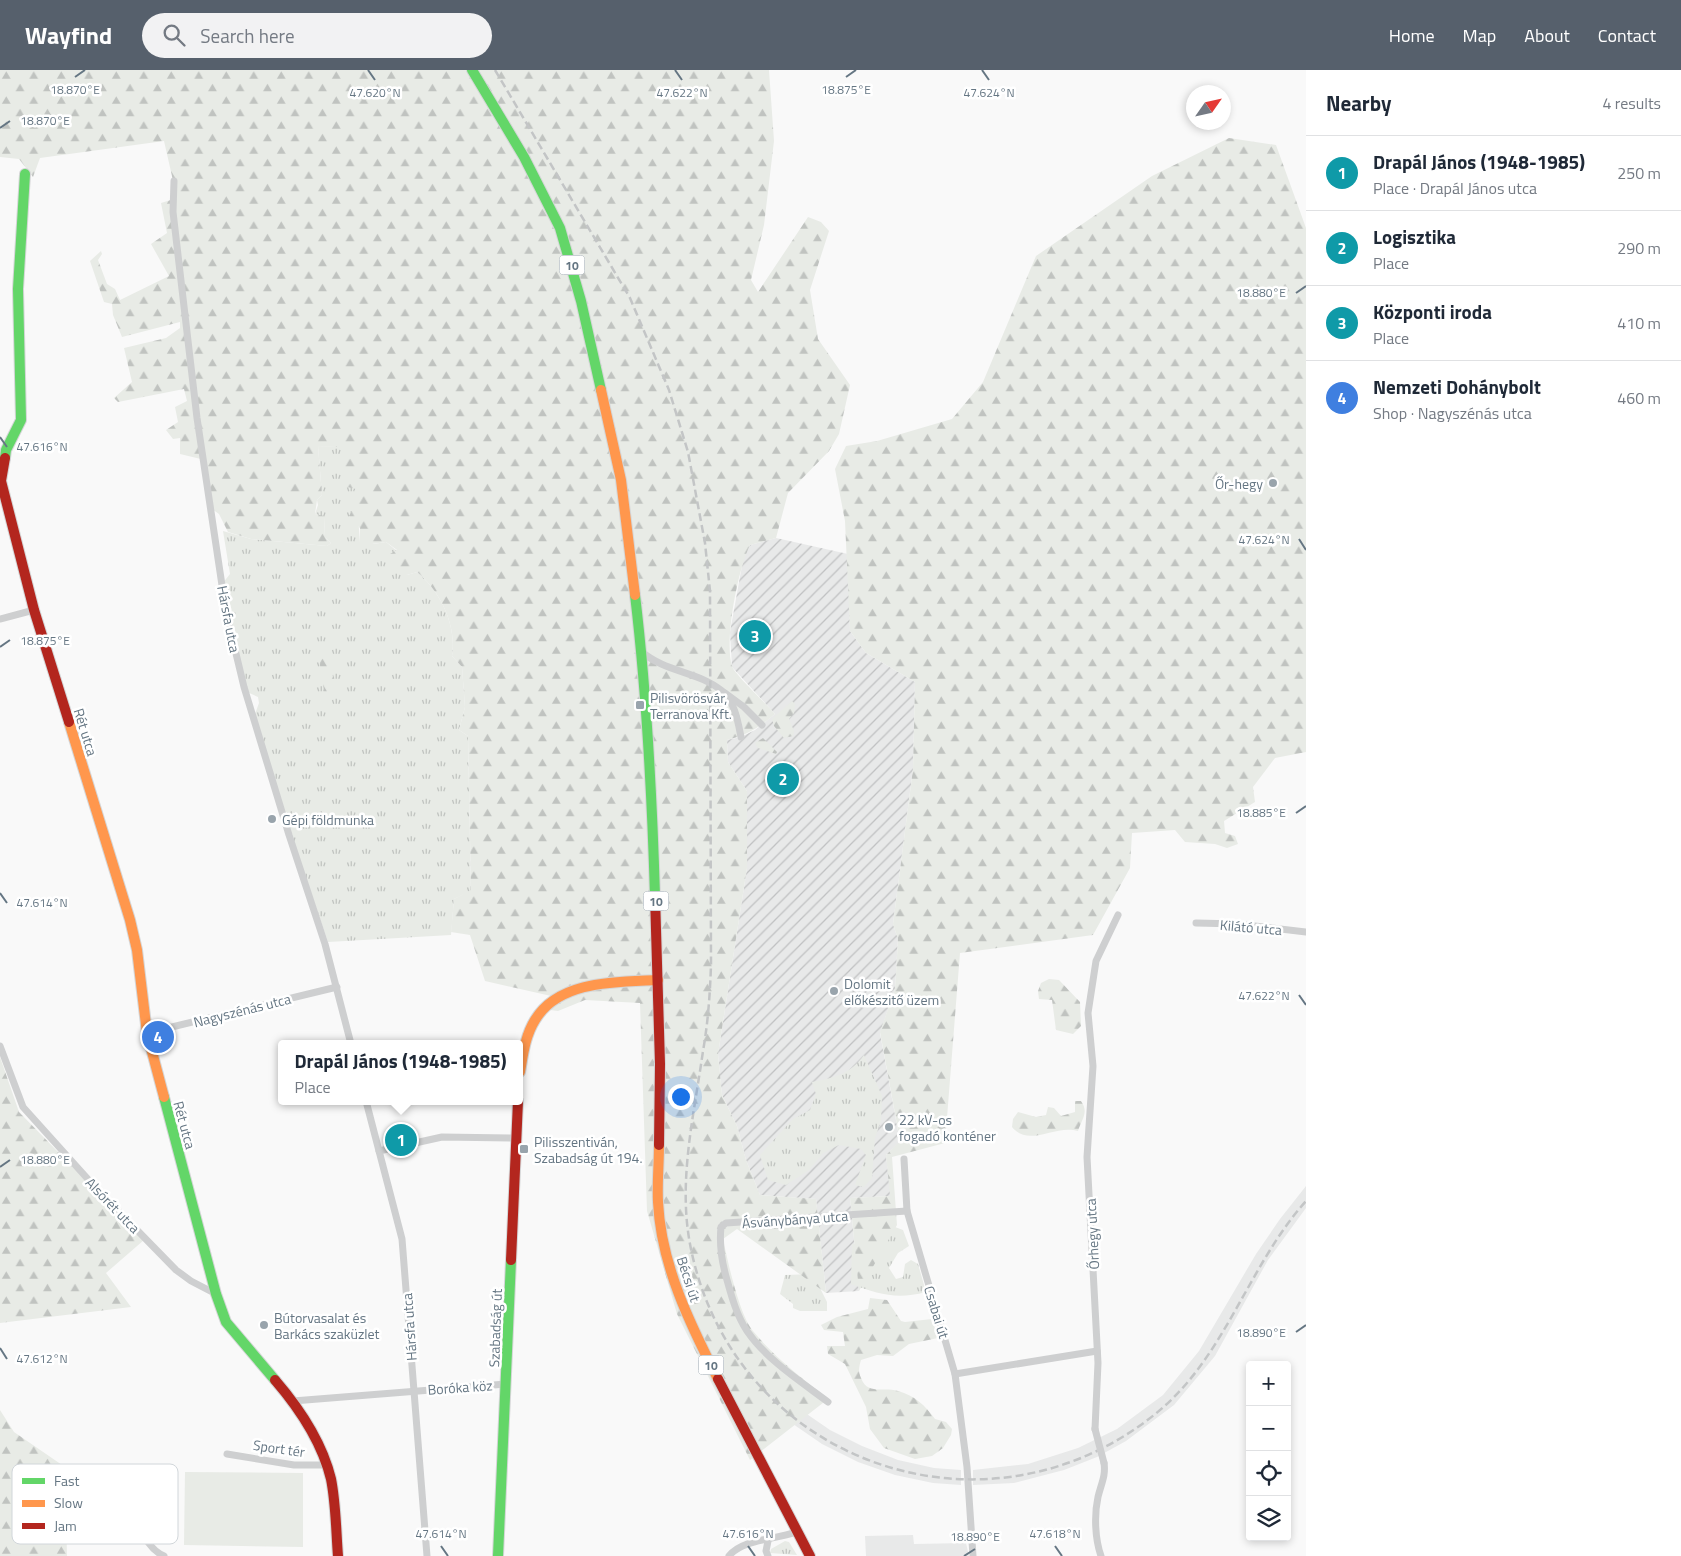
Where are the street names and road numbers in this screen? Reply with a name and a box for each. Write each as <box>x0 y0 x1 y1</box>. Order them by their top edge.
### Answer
road number: 10 <box>560 256 584 274</box>
street label: Hársfa utca <box>212 584 246 654</box>
street label: Rét utca <box>69 706 103 758</box>
road number: 10 <box>644 891 668 910</box>
street label: Kilátó utca <box>1219 914 1283 940</box>
street label: Nagyszénás utca <box>191 988 293 1032</box>
street label: Rét utca <box>169 1099 201 1151</box>
street label: Alsórét utca <box>81 1172 145 1238</box>
street label: Őrhegy utca <box>1080 1198 1104 1270</box>
street label: Ásványbánya utca <box>741 1205 849 1233</box>
street label: Bécsi út <box>672 1253 706 1305</box>
street label: Csabai út <box>919 1283 955 1341</box>
street label: Szabadság út <box>483 1288 507 1368</box>
street label: Hársfa utca <box>396 1292 422 1362</box>
road number: 10 <box>698 1356 724 1374</box>
street label: Boróka köz <box>427 1374 493 1400</box>
street label: Sport tér <box>252 1434 306 1462</box>

